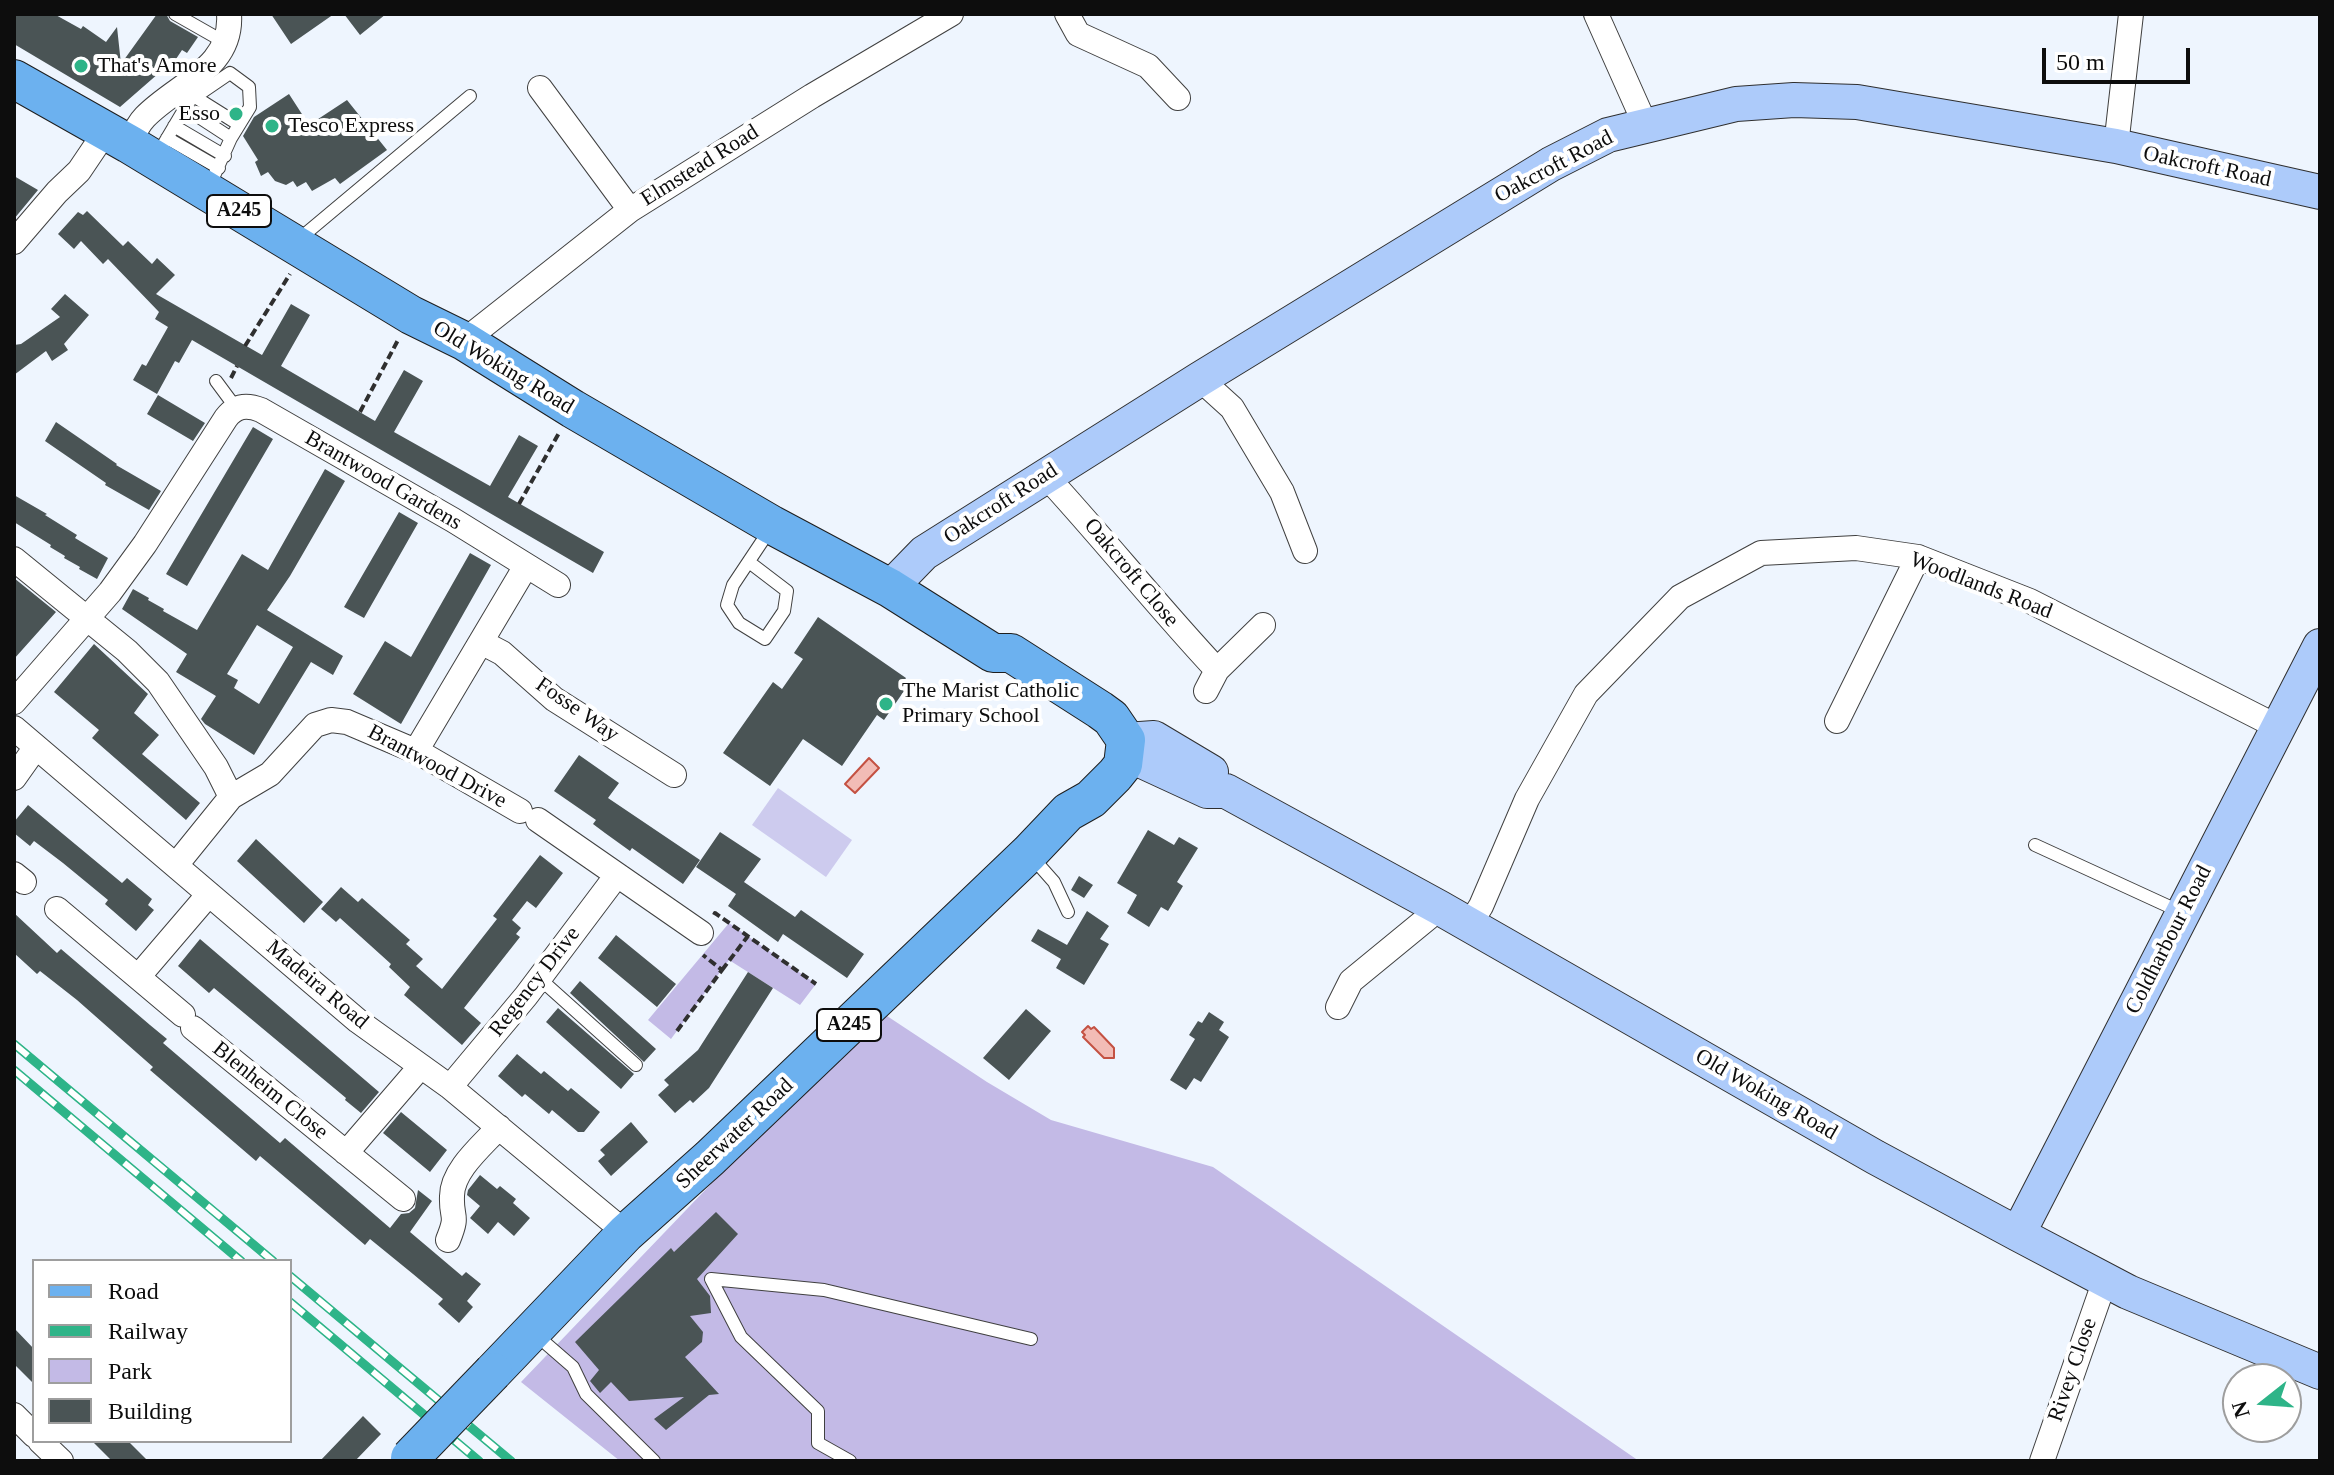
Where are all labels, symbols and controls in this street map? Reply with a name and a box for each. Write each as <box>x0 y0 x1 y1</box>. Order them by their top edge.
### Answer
scale bar <box>2046 32 2194 82</box>
text: 50 m <box>2056 49 2105 75</box>
place label: That's Amore <box>97 53 216 79</box>
marker: That's Amore <box>72 57 90 75</box>
place label: Esso <box>178 101 220 127</box>
marker: Esso <box>227 105 245 123</box>
place label: Tesco Express <box>288 113 414 139</box>
marker: Tesco Express <box>263 117 281 135</box>
street label: Elmstead Road <box>636 119 764 213</box>
street label: Oakcroft Road <box>1490 125 1618 209</box>
street label: Oakcroft Road <box>2141 141 2273 193</box>
road number: A245 <box>207 195 271 227</box>
street label: Old Woking Road <box>428 316 578 420</box>
street label: Brantwood Gardens <box>300 425 466 537</box>
street label: Oakcroft Road <box>939 457 1063 551</box>
street label: Oakcroft Close <box>1078 513 1184 633</box>
street label: Woodlands Road <box>1906 547 2056 625</box>
street label: Fosse Way <box>530 672 624 748</box>
place label: The Marist Catholic Primary School <box>902 678 1079 730</box>
marker: The Marist Catholic Primary School <box>877 695 895 713</box>
street label: Brantwood Drive <box>363 719 511 815</box>
street label: Coldharbour Road <box>2120 861 2218 1019</box>
street label: Regency Drive <box>484 922 586 1042</box>
street label: Madeira Road <box>261 935 373 1035</box>
road number: A245 <box>817 1009 881 1041</box>
street label: Blenheim Close <box>207 1036 333 1146</box>
street label: Old Woking Road <box>1690 1044 1842 1146</box>
street label: Sheerwater Road <box>671 1073 799 1195</box>
legend <box>32 1259 292 1443</box>
text: Road <box>108 1278 159 1304</box>
street label: Rivey Close <box>2043 1315 2103 1425</box>
text: Railway <box>108 1318 188 1344</box>
text: Park <box>108 1358 152 1384</box>
north arrow <box>2222 1363 2302 1443</box>
text: Building <box>108 1398 192 1424</box>
text: N <box>2226 1398 2255 1421</box>

